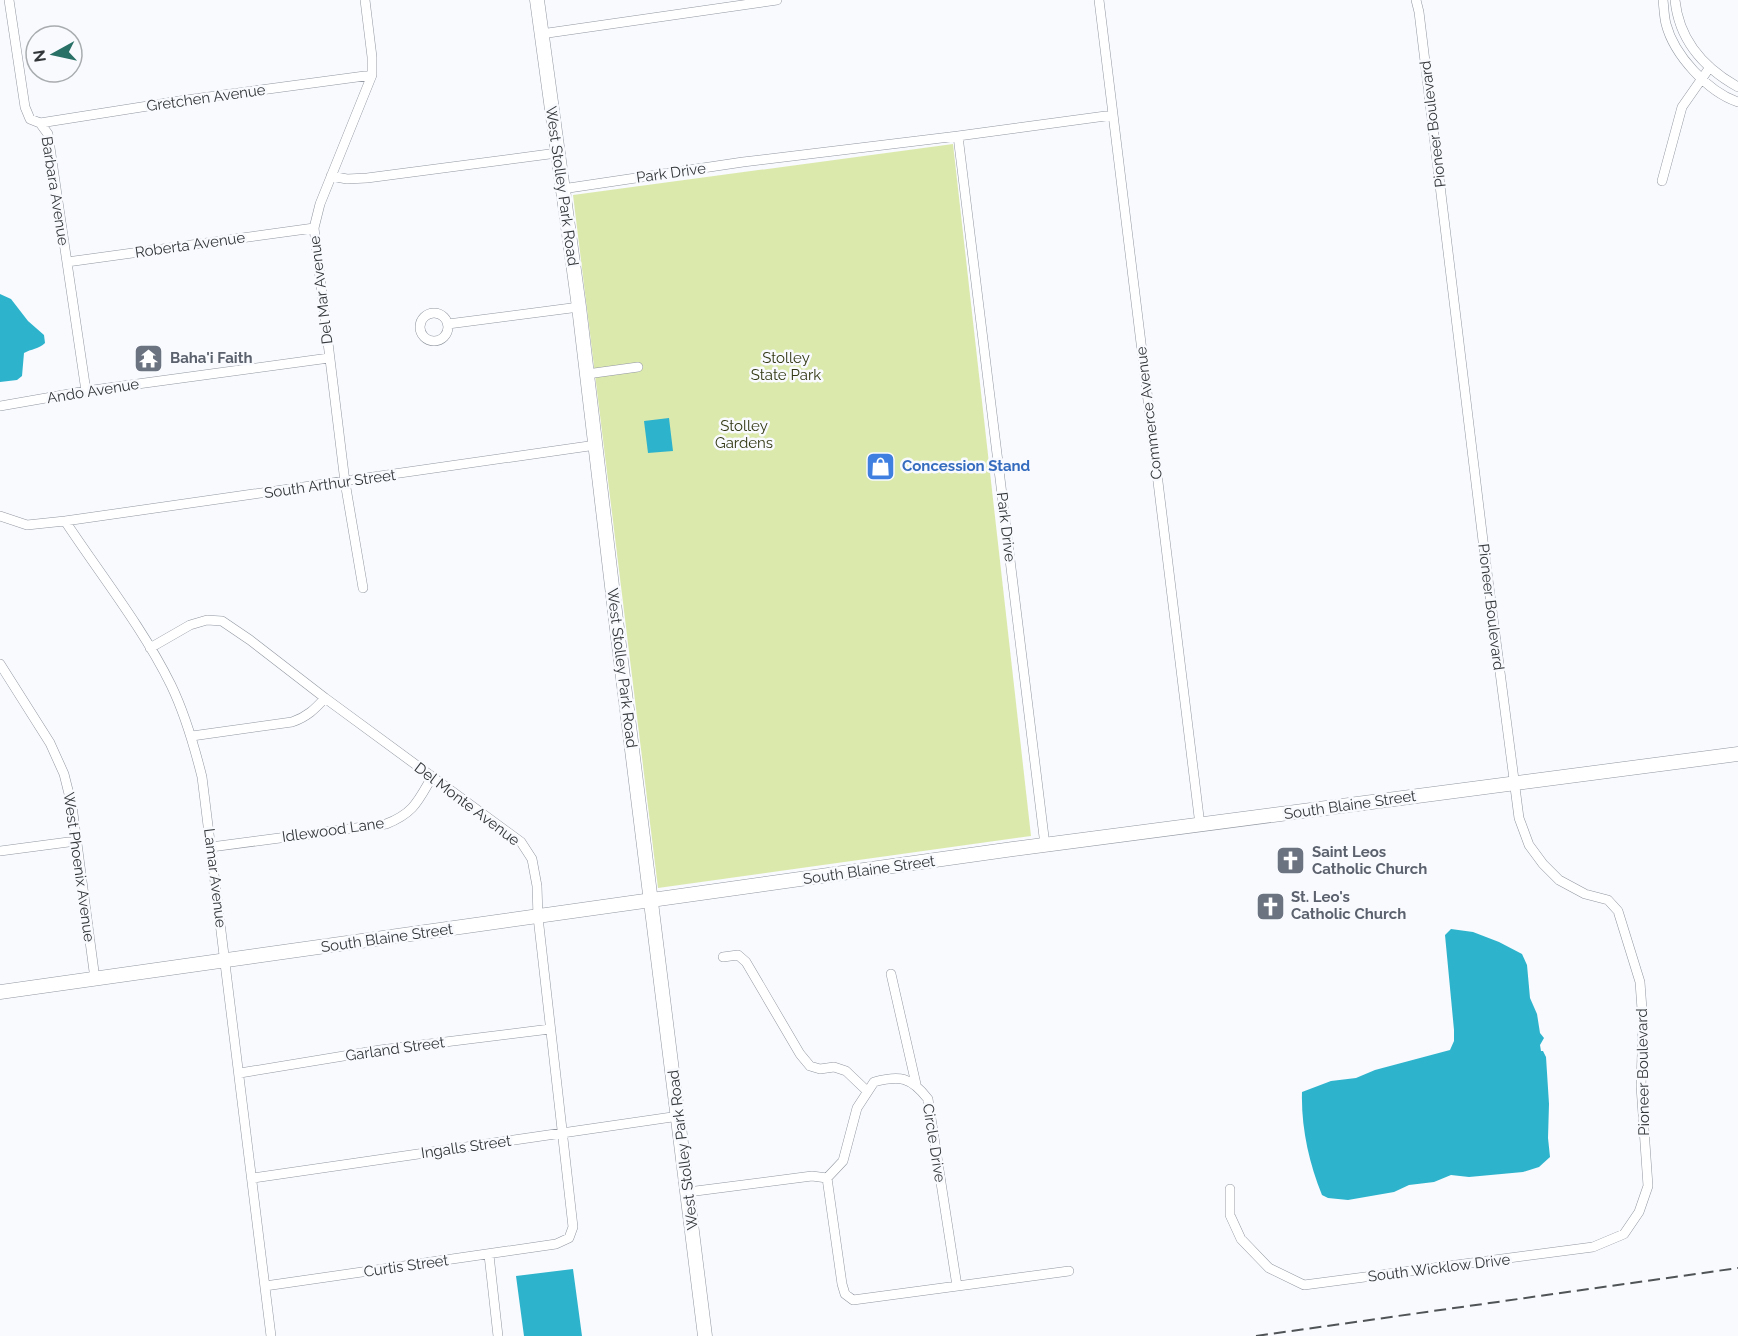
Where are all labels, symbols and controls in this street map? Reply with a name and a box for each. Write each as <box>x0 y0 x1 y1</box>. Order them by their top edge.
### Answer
north arrow <box>24 24 84 84</box>
text: N <box>29 49 50 63</box>
street label: Pioneer Boulevard <box>1416 60 1450 188</box>
street label: Gretchen Avenue <box>145 81 267 115</box>
street label: West Stolley Park Road <box>542 105 582 267</box>
street label: Barbara Avenue <box>37 135 73 247</box>
street label: Park Drive <box>635 159 707 187</box>
street label: Roberta Avenue <box>134 228 246 262</box>
street label: Del Mar Avenue <box>305 235 337 345</box>
temple icon: Baha'i Faith <box>133 342 165 374</box>
street label: Commerce Avenue <box>1132 345 1166 480</box>
place label: Baha'i Faith <box>170 349 253 367</box>
park label: Stolley State Park <box>751 349 821 384</box>
street label: Ando Avenue <box>46 375 141 407</box>
park label: Stolley Gardens <box>715 417 773 452</box>
shop icon: Concession Stand <box>865 450 897 482</box>
place label: Concession Stand <box>902 457 1031 475</box>
street label: South Arthur Street <box>263 466 397 502</box>
street label: Park Drive <box>993 491 1019 563</box>
street label: Pioneer Boulevard <box>1474 543 1508 671</box>
street label: West Stolley Park Road <box>603 587 641 749</box>
street label: Del Monte Avenue <box>411 759 523 850</box>
street label: South Blaine Street <box>1283 787 1417 823</box>
street label: West Phoenix Avenue <box>60 791 98 943</box>
street label: Idlewood Lane <box>281 814 385 846</box>
street label: Lamar Avenue <box>200 827 230 929</box>
place label: Saint Leos Catholic Church <box>1312 843 1427 878</box>
church icon: Saint Leos Catholic Church <box>1275 845 1307 877</box>
street label: South Blaine Street <box>802 852 936 888</box>
place label: St. Leo's Catholic Church <box>1291 888 1406 923</box>
church icon: St. Leo's Catholic Church <box>1254 890 1286 922</box>
street label: South Blaine Street <box>320 920 454 956</box>
street label: Pioneer Boulevard <box>1633 1008 1653 1136</box>
street label: Garland Street <box>344 1033 446 1065</box>
street label: West Stolley Park Road <box>664 1069 702 1231</box>
street label: Circle Drive <box>919 1102 949 1184</box>
street label: Ingalls Street <box>420 1132 512 1162</box>
street label: South Wicklow Drive <box>1367 1250 1511 1286</box>
street label: Curtis Street <box>362 1251 450 1281</box>

